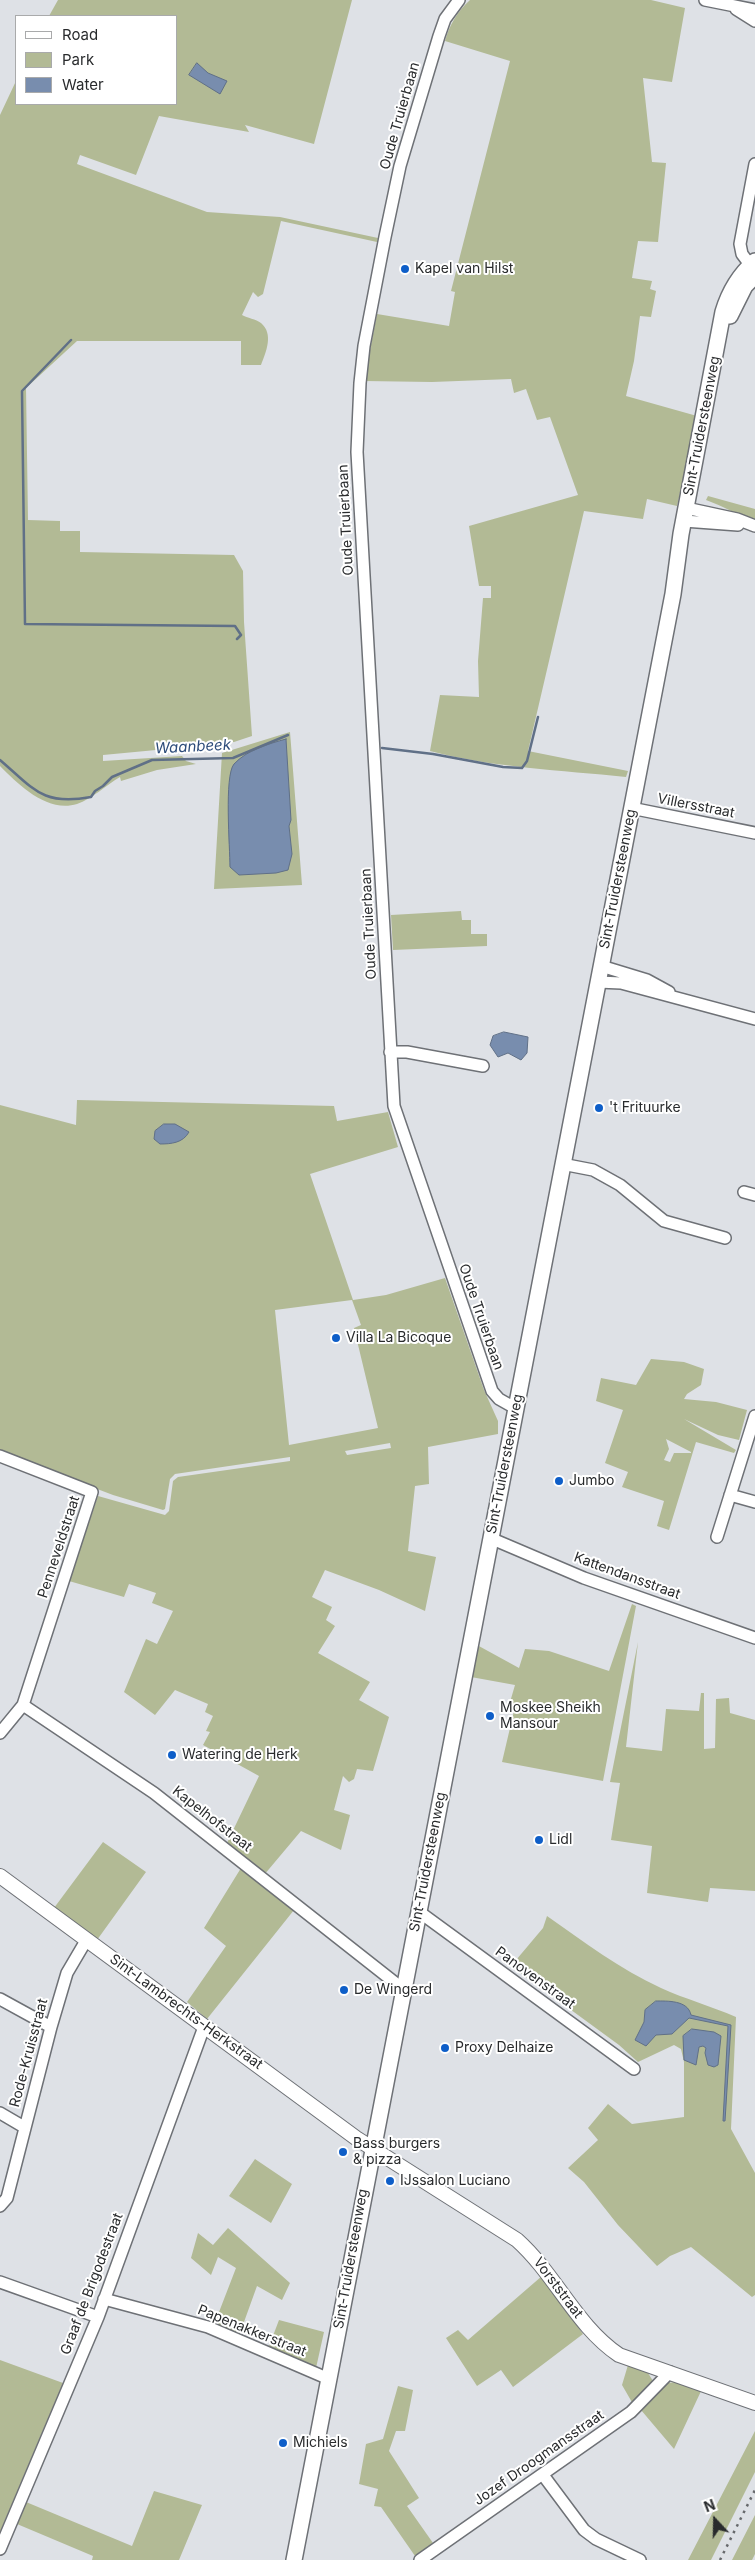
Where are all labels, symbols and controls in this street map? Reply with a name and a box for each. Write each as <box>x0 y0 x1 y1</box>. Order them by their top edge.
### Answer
legend <box>15 15 178 105</box>
text: Road <box>62 25 98 44</box>
text: Park <box>62 50 94 69</box>
street label: Oude Truierbaan <box>377 60 423 172</box>
text: Water <box>62 75 104 94</box>
place label: Kapel van Hilst <box>415 261 513 277</box>
marker: Kapel van Hilst <box>399 263 411 275</box>
street label: Sint-Truidersteenweg <box>680 355 724 497</box>
street label: Oude Truierbaan <box>335 464 357 576</box>
water label: Waanbeek <box>155 736 231 758</box>
street label: Villersstraat <box>656 790 736 822</box>
street label: Sint-Truidersteenweg <box>596 808 640 950</box>
street label: Oude Truierbaan <box>358 868 380 980</box>
place label: 't Frituurke <box>609 1100 681 1116</box>
marker: 't Frituurke <box>593 1102 605 1114</box>
street label: Oude Truierbaan <box>455 1262 507 1372</box>
place label: Villa La Bicoque <box>346 1330 451 1346</box>
marker: Villa La Bicoque <box>330 1332 342 1344</box>
street label: Sint-Truidersteenweg <box>483 1393 527 1535</box>
place label: Jumbo <box>569 1473 614 1489</box>
marker: Jumbo <box>553 1475 565 1487</box>
street label: Penneveldstraat <box>35 1494 83 1600</box>
street label: Kattendansstraat <box>571 1549 683 1603</box>
place label: Moskee Sheikh Mansour <box>500 1700 601 1732</box>
marker: Moskee Sheikh Mansour <box>484 1710 496 1722</box>
place label: Watering de Herk <box>182 1747 298 1763</box>
marker: Watering de Herk <box>166 1749 178 1761</box>
street label: Kapelhofstraat <box>169 1783 255 1855</box>
street label: Sint-Truidersteenweg <box>406 1791 450 1933</box>
place label: Lidl <box>549 1832 572 1848</box>
marker: Lidl <box>533 1834 545 1846</box>
street label: Panovenstraat <box>492 1943 578 2013</box>
street label: Sint-Lambrechts-Herkstraat <box>106 1951 266 2073</box>
place label: De Wingerd <box>354 1982 432 1998</box>
marker: De Wingerd <box>338 1984 350 1996</box>
street label: Rode-Kruisstraat <box>6 1997 52 2109</box>
place label: Proxy Delhaize <box>455 2040 553 2056</box>
marker: Proxy Delhaize <box>439 2042 451 2054</box>
place label: Bass burgers & pizza <box>353 2136 440 2168</box>
marker: Bass burgers & pizza <box>337 2146 349 2158</box>
place label: IJssalon Luciano <box>400 2173 510 2189</box>
marker: IJssalon Luciano <box>384 2175 396 2187</box>
street label: Sint-Truidersteenweg <box>330 2188 372 2330</box>
street label: Graaf de Brigodestraat <box>57 2211 127 2357</box>
street label: Vorststraat <box>530 2254 586 2322</box>
street label: Papenakkerstraat <box>195 2302 309 2360</box>
street label: Jozef Droogmansstraat <box>471 2407 607 2509</box>
place label: Michiels <box>293 2435 348 2451</box>
marker: Michiels <box>277 2437 289 2449</box>
north arrow <box>690 2495 740 2545</box>
text: N <box>701 2496 717 2515</box>

